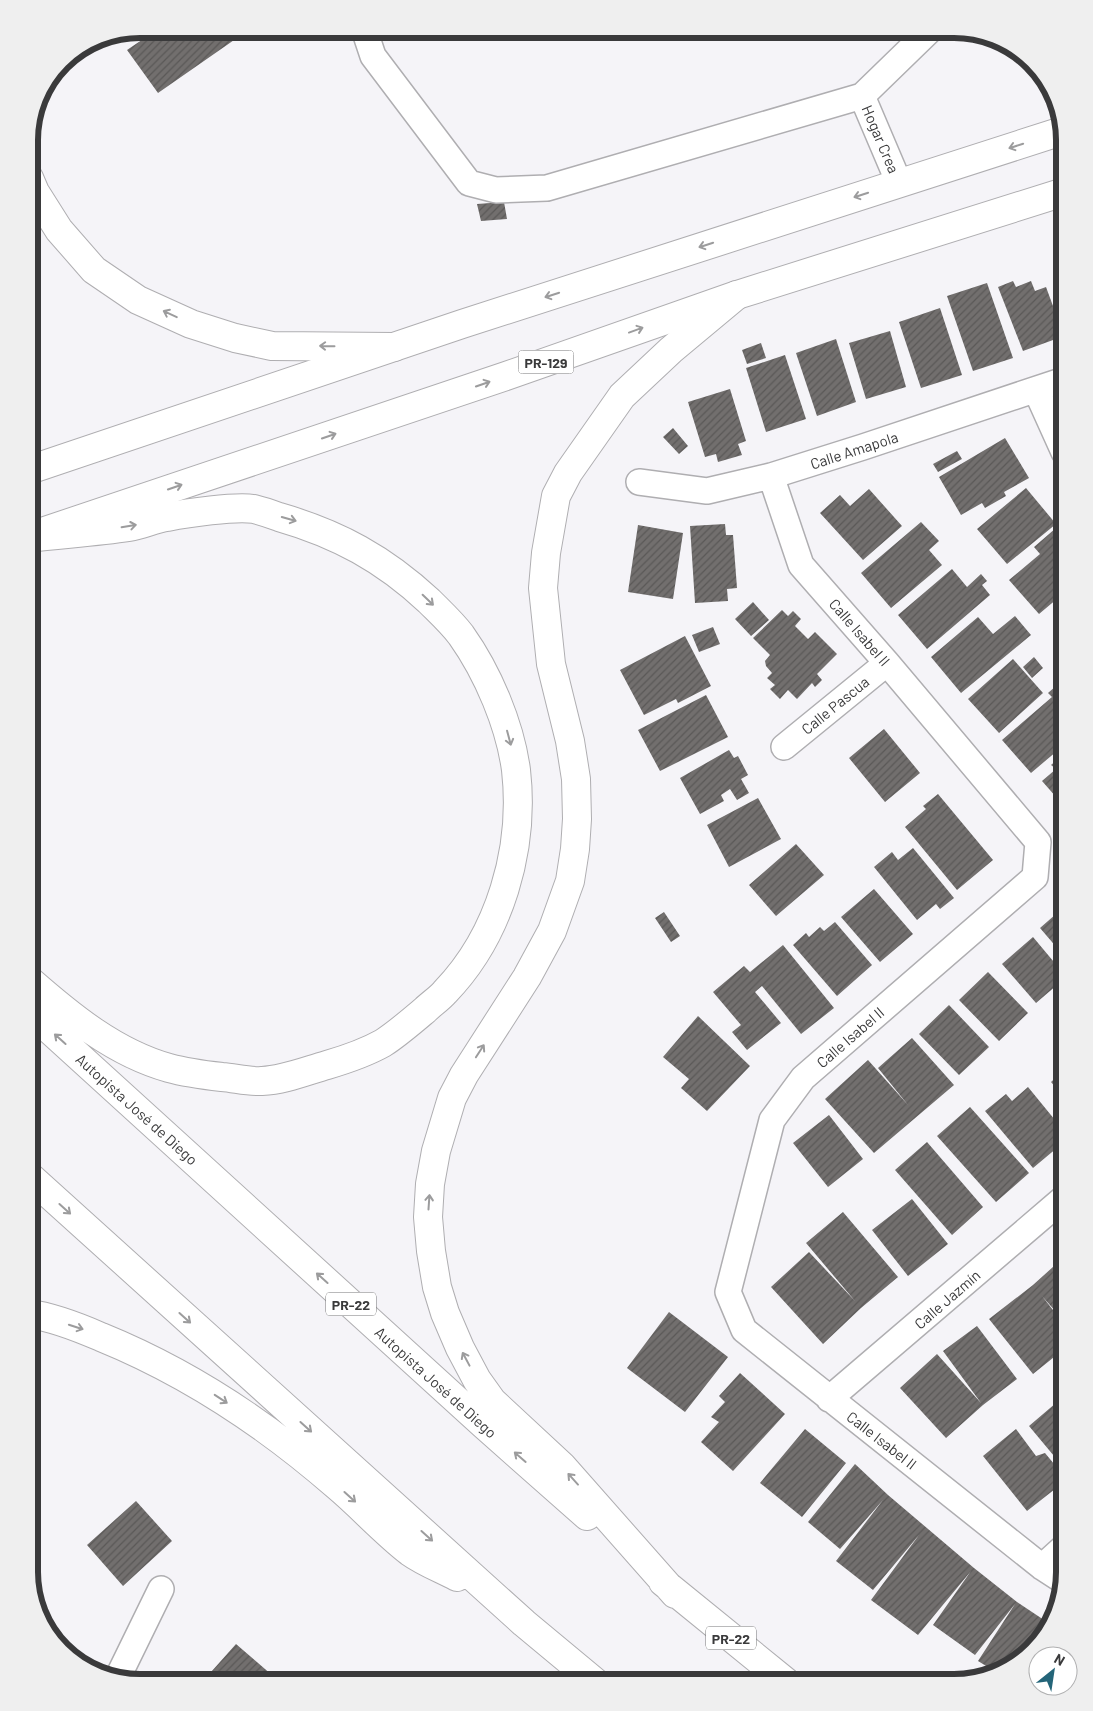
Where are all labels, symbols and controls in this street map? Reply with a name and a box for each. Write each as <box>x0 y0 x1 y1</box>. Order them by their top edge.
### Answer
street label: Hogar Crea <box>859 102 903 176</box>
one-way arrow <box>1008 141 1024 151</box>
one-way arrow <box>854 191 869 200</box>
one-way arrow <box>699 241 715 250</box>
one-way arrow <box>544 291 560 301</box>
one-way arrow <box>163 309 178 318</box>
one-way arrow <box>628 325 643 334</box>
one-way arrow <box>320 341 336 351</box>
road number: PR-129 <box>518 351 574 374</box>
one-way arrow <box>475 379 490 388</box>
street label: Calle Amapola <box>808 427 900 473</box>
one-way arrow <box>320 431 336 440</box>
one-way arrow <box>166 482 182 492</box>
one-way arrow <box>280 515 296 525</box>
one-way arrow <box>121 521 137 531</box>
one-way arrow <box>421 594 434 606</box>
street label: Calle Isabel II <box>826 595 894 669</box>
street label: Calle Pascua <box>798 672 872 738</box>
one-way arrow <box>505 730 514 746</box>
street label: Calle Isabel II <box>813 1003 887 1071</box>
one-way arrow <box>53 1033 66 1045</box>
one-way arrow <box>475 1044 485 1058</box>
street label: Autopista José de Diego <box>72 1050 202 1168</box>
one-way arrow <box>425 1195 434 1211</box>
one-way arrow <box>58 1203 71 1215</box>
street label: Calle Jazmín <box>910 1266 984 1332</box>
one-way arrow <box>316 1272 329 1284</box>
road number: PR-22 <box>326 1292 376 1316</box>
one-way arrow <box>179 1312 192 1324</box>
one-way arrow <box>67 1323 83 1332</box>
street label: Autopista José de Diego <box>371 1323 501 1441</box>
one-way arrow <box>460 1352 470 1366</box>
one-way arrow <box>213 1394 227 1404</box>
street label: Calle Isabel II <box>844 1407 920 1473</box>
one-way arrow <box>299 1421 312 1433</box>
one-way arrow <box>514 1452 527 1463</box>
one-way arrow <box>567 1472 579 1485</box>
one-way arrow <box>344 1491 357 1503</box>
one-way arrow <box>420 1530 433 1542</box>
road number: PR-22 <box>706 1626 756 1650</box>
north arrow <box>1028 1646 1078 1696</box>
text: N <box>1051 1650 1068 1669</box>

